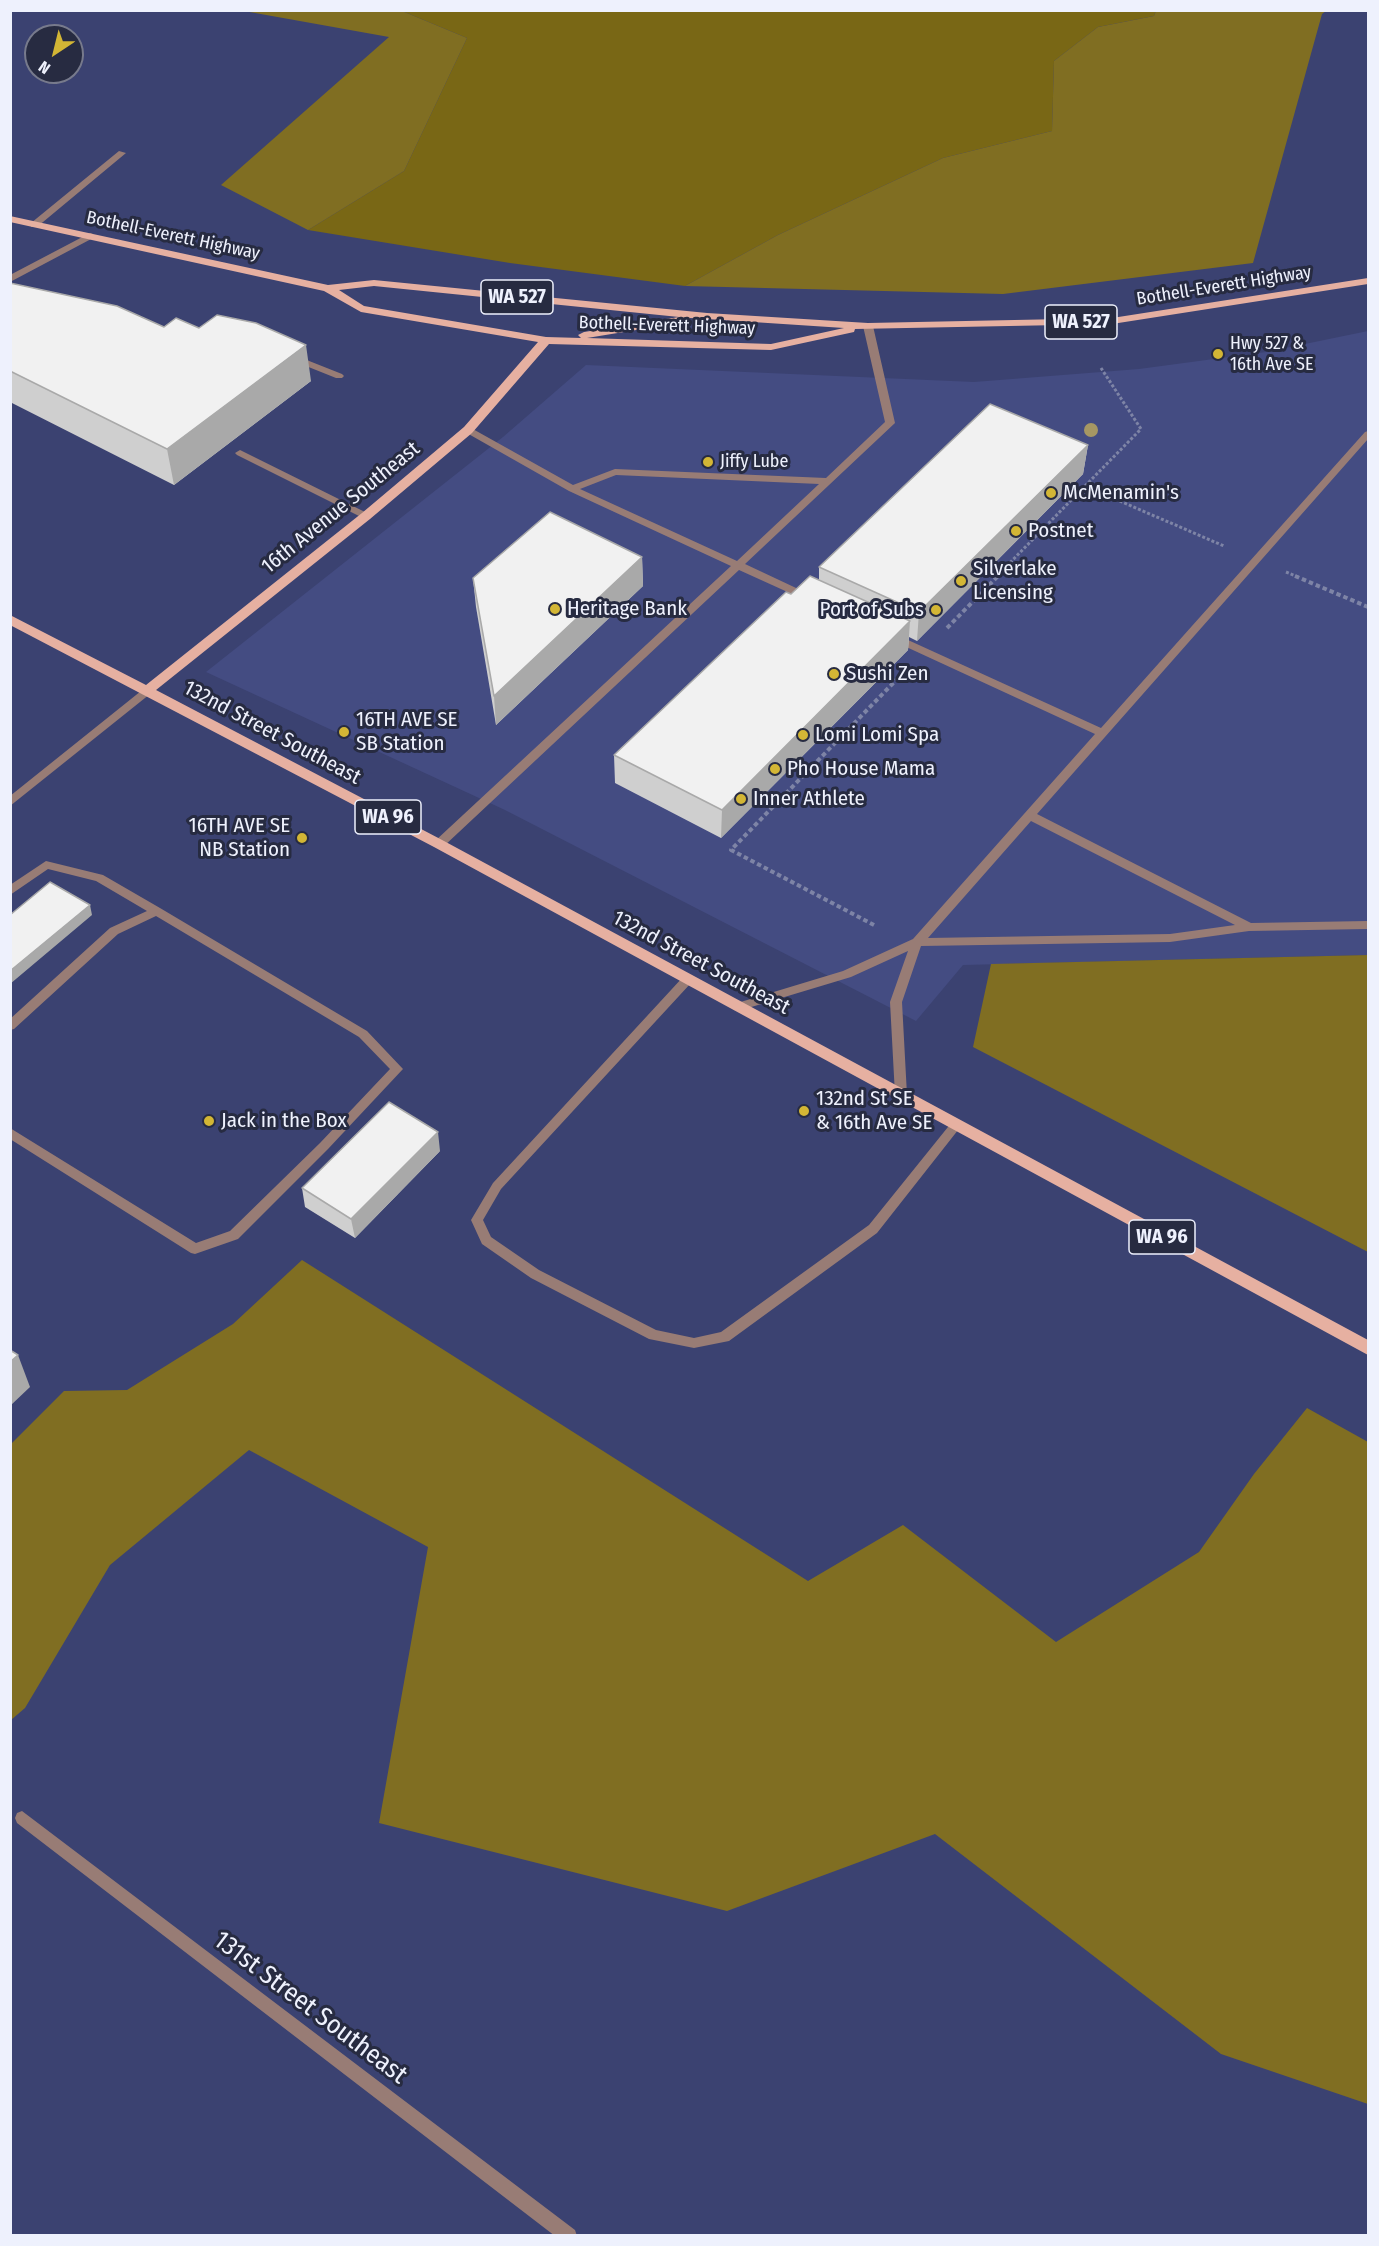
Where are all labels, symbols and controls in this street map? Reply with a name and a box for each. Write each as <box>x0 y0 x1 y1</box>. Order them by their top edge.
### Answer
north arrow <box>24 24 84 84</box>
text: N <box>35 57 54 78</box>
street label: Bothell-Everett Highway <box>84 207 262 265</box>
street label: Bothell-Everett Highway <box>1135 262 1313 310</box>
road number: WA 527 <box>481 280 553 314</box>
road number: WA 527 <box>1045 305 1117 339</box>
street label: Bothell-Everett Highway <box>578 312 756 340</box>
place label: Hwy 527 & 16th Ave SE <box>1230 333 1313 376</box>
marker: Hwy 527 & 16th Ave SE <box>1211 347 1225 361</box>
street label: 16th Avenue Southeast <box>257 437 425 579</box>
place label: Jiffy Lube <box>720 451 788 473</box>
marker: Jiffy Lube <box>701 455 715 469</box>
place label: McMenamin's <box>1063 480 1179 506</box>
marker: McMenamin's <box>1044 486 1058 500</box>
place label: Postnet <box>1028 518 1094 544</box>
marker: Postnet <box>1009 524 1023 538</box>
place label: Silverlake Licensing <box>973 556 1057 606</box>
marker: Silverlake Licensing <box>954 574 968 588</box>
place label: Heritage Bank <box>567 596 687 622</box>
place label: Port of Subs <box>820 597 924 623</box>
marker: Heritage Bank <box>548 602 562 616</box>
marker: Port of Subs <box>929 603 943 617</box>
place label: Sushi Zen <box>846 661 929 687</box>
marker: Sushi Zen <box>827 667 841 681</box>
street label: 132nd Street Southeast <box>179 676 365 790</box>
place label: 16TH AVE SE SB Station <box>356 707 457 757</box>
place label: Lomi Lomi Spa <box>815 722 939 748</box>
marker: 16TH AVE SE SB Station <box>337 725 351 739</box>
marker: Lomi Lomi Spa <box>796 728 810 742</box>
place label: Pho House Mama <box>787 756 935 782</box>
marker: Pho House Mama <box>768 762 782 776</box>
place label: Inner Athlete <box>753 786 865 812</box>
marker: Inner Athlete <box>734 792 748 806</box>
road number: WA 96 <box>355 800 421 834</box>
place label: 16TH AVE SE NB Station <box>189 813 290 863</box>
marker: 16TH AVE SE NB Station <box>295 831 309 845</box>
street label: 132nd Street Southeast <box>608 906 794 1020</box>
place label: 132nd St SE & 16th Ave SE <box>816 1086 932 1136</box>
marker: 132nd St SE & 16th Ave SE <box>797 1104 811 1118</box>
place label: Jack in the Box <box>221 1108 347 1134</box>
marker: Jack in the Box <box>202 1114 216 1128</box>
road number: WA 96 <box>1129 1220 1195 1254</box>
street label: 131st Street Southeast <box>207 1925 413 2091</box>

